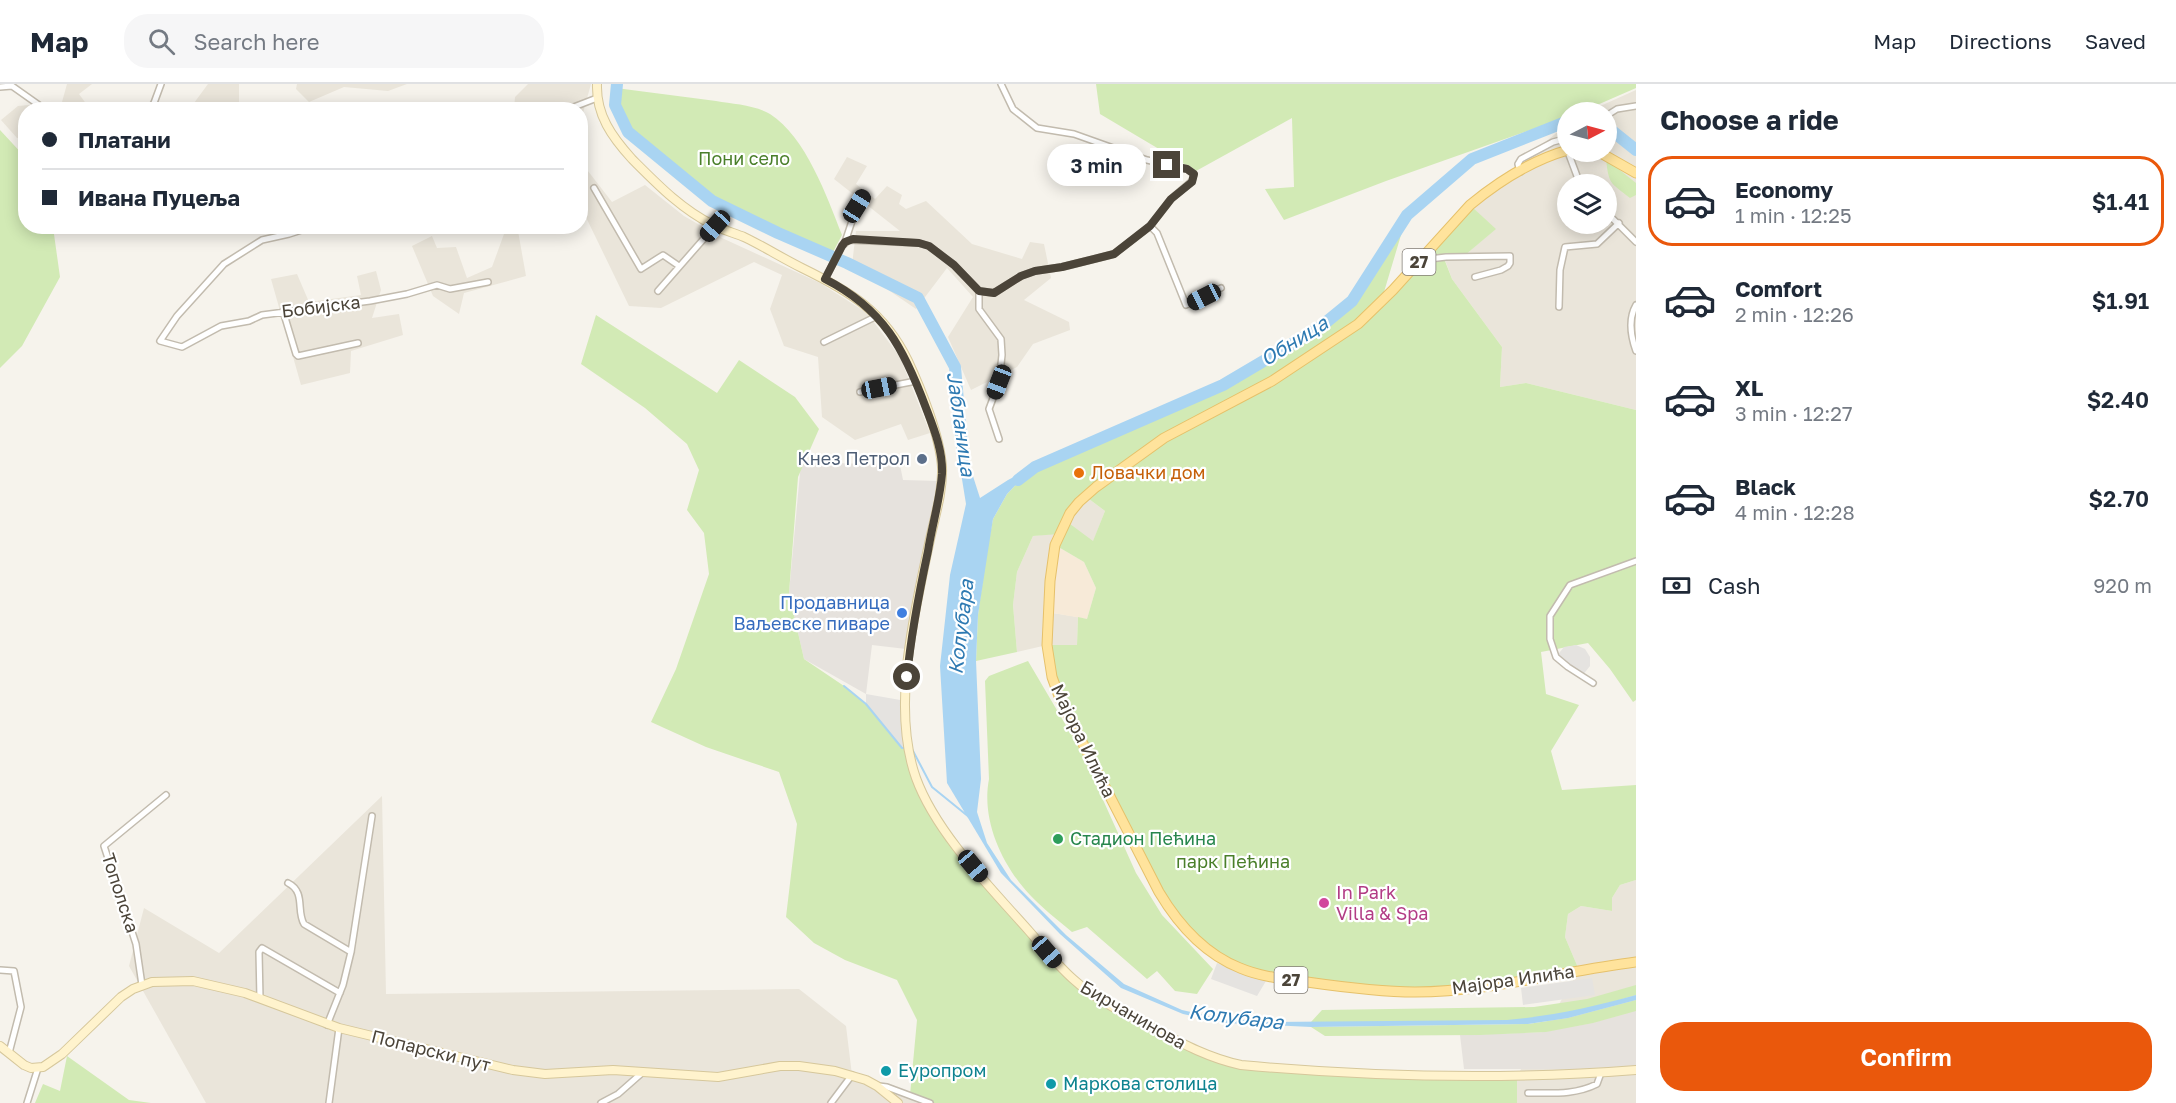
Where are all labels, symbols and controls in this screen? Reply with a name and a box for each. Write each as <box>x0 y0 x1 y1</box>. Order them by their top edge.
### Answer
search box <box>124 14 544 68</box>
text: Map <box>30 25 88 58</box>
icon: search <box>145 25 178 58</box>
text: Search here <box>193 28 319 55</box>
text: Map <box>1873 28 1916 54</box>
text: Directions <box>1949 28 2052 54</box>
text: Saved <box>2085 28 2146 54</box>
north arrow <box>1557 102 1617 162</box>
map controls <box>1557 102 1617 234</box>
text: Choose a ride <box>1660 104 1839 136</box>
text: Платани <box>78 126 171 153</box>
callout: 3 min <box>1047 144 1146 186</box>
park label: Пони село <box>698 147 790 169</box>
route end <box>1153 151 1180 178</box>
text: 3 min <box>1070 153 1123 177</box>
button: layers <box>1557 174 1617 234</box>
icon: car <box>1663 174 1717 228</box>
text: Economy <box>1735 176 1833 203</box>
text: Ивана Пуцеља <box>78 184 240 211</box>
car <box>840 186 874 226</box>
text: $1.41 <box>2092 188 2149 215</box>
text: 1 min · 12:25 <box>1735 203 1852 227</box>
car <box>696 207 734 245</box>
road number: 27 <box>1402 249 1436 275</box>
icon: car <box>1663 273 1717 327</box>
text: Comfort <box>1735 275 1822 302</box>
car <box>1184 281 1224 313</box>
text: $1.91 <box>2092 287 2149 314</box>
street label: Бобијска <box>280 290 362 322</box>
text: 2 min · 12:26 <box>1735 302 1854 326</box>
water label: Обница <box>1255 310 1332 370</box>
car <box>984 362 1014 402</box>
water label: Јабланица <box>943 370 981 478</box>
icon: car <box>1663 372 1717 426</box>
text: XL <box>1735 374 1763 401</box>
car <box>860 376 898 400</box>
text: $2.40 <box>2087 386 2149 413</box>
text: 3 min · 12:27 <box>1735 401 1853 425</box>
place label: Кнез Петрол <box>797 447 910 469</box>
marker: Кнез Петрол <box>915 452 929 466</box>
place label: Ловачки дом <box>1091 461 1205 483</box>
marker: Ловачки дом <box>1072 466 1086 480</box>
icon: car <box>1663 471 1717 525</box>
text: Black <box>1735 473 1796 500</box>
text: $2.70 <box>2089 485 2149 512</box>
text: 4 min · 12:28 <box>1735 500 1855 524</box>
icon: cash <box>1660 569 1693 602</box>
text: Cash <box>1708 572 1761 599</box>
text: 920 m <box>2093 573 2152 597</box>
water label: Колубара <box>942 578 979 676</box>
place label: Продавница Ваљевске пиваре <box>733 591 890 634</box>
marker: Продавница Ваљевске пиваре <box>895 606 909 620</box>
route start <box>893 663 920 690</box>
street label: Мајора Илића <box>1047 680 1121 801</box>
place label: Стадион Пећина <box>1070 827 1216 849</box>
marker: Стадион Пећина <box>1051 832 1065 846</box>
car <box>955 846 991 886</box>
street label: Тополска <box>98 850 144 935</box>
park label: парк Пећина <box>1176 850 1290 872</box>
place label: In Park Villa & Spa <box>1336 881 1428 924</box>
marker: In Park Villa & Spa <box>1317 896 1331 910</box>
car <box>1028 933 1066 971</box>
street label: Мајора Илића <box>1450 960 1576 998</box>
road number: 27 <box>1274 967 1308 993</box>
street label: Бирчанинова <box>1077 975 1190 1053</box>
water label: Колубара <box>1187 998 1285 1035</box>
button: Confirm <box>1660 1022 2152 1091</box>
street label: Попарски пут <box>369 1025 493 1076</box>
place label: Еуропром <box>898 1059 986 1081</box>
marker: Еуропром <box>879 1064 893 1078</box>
place label: Маркова столица <box>1063 1072 1217 1094</box>
marker: Маркова столица <box>1044 1077 1058 1091</box>

